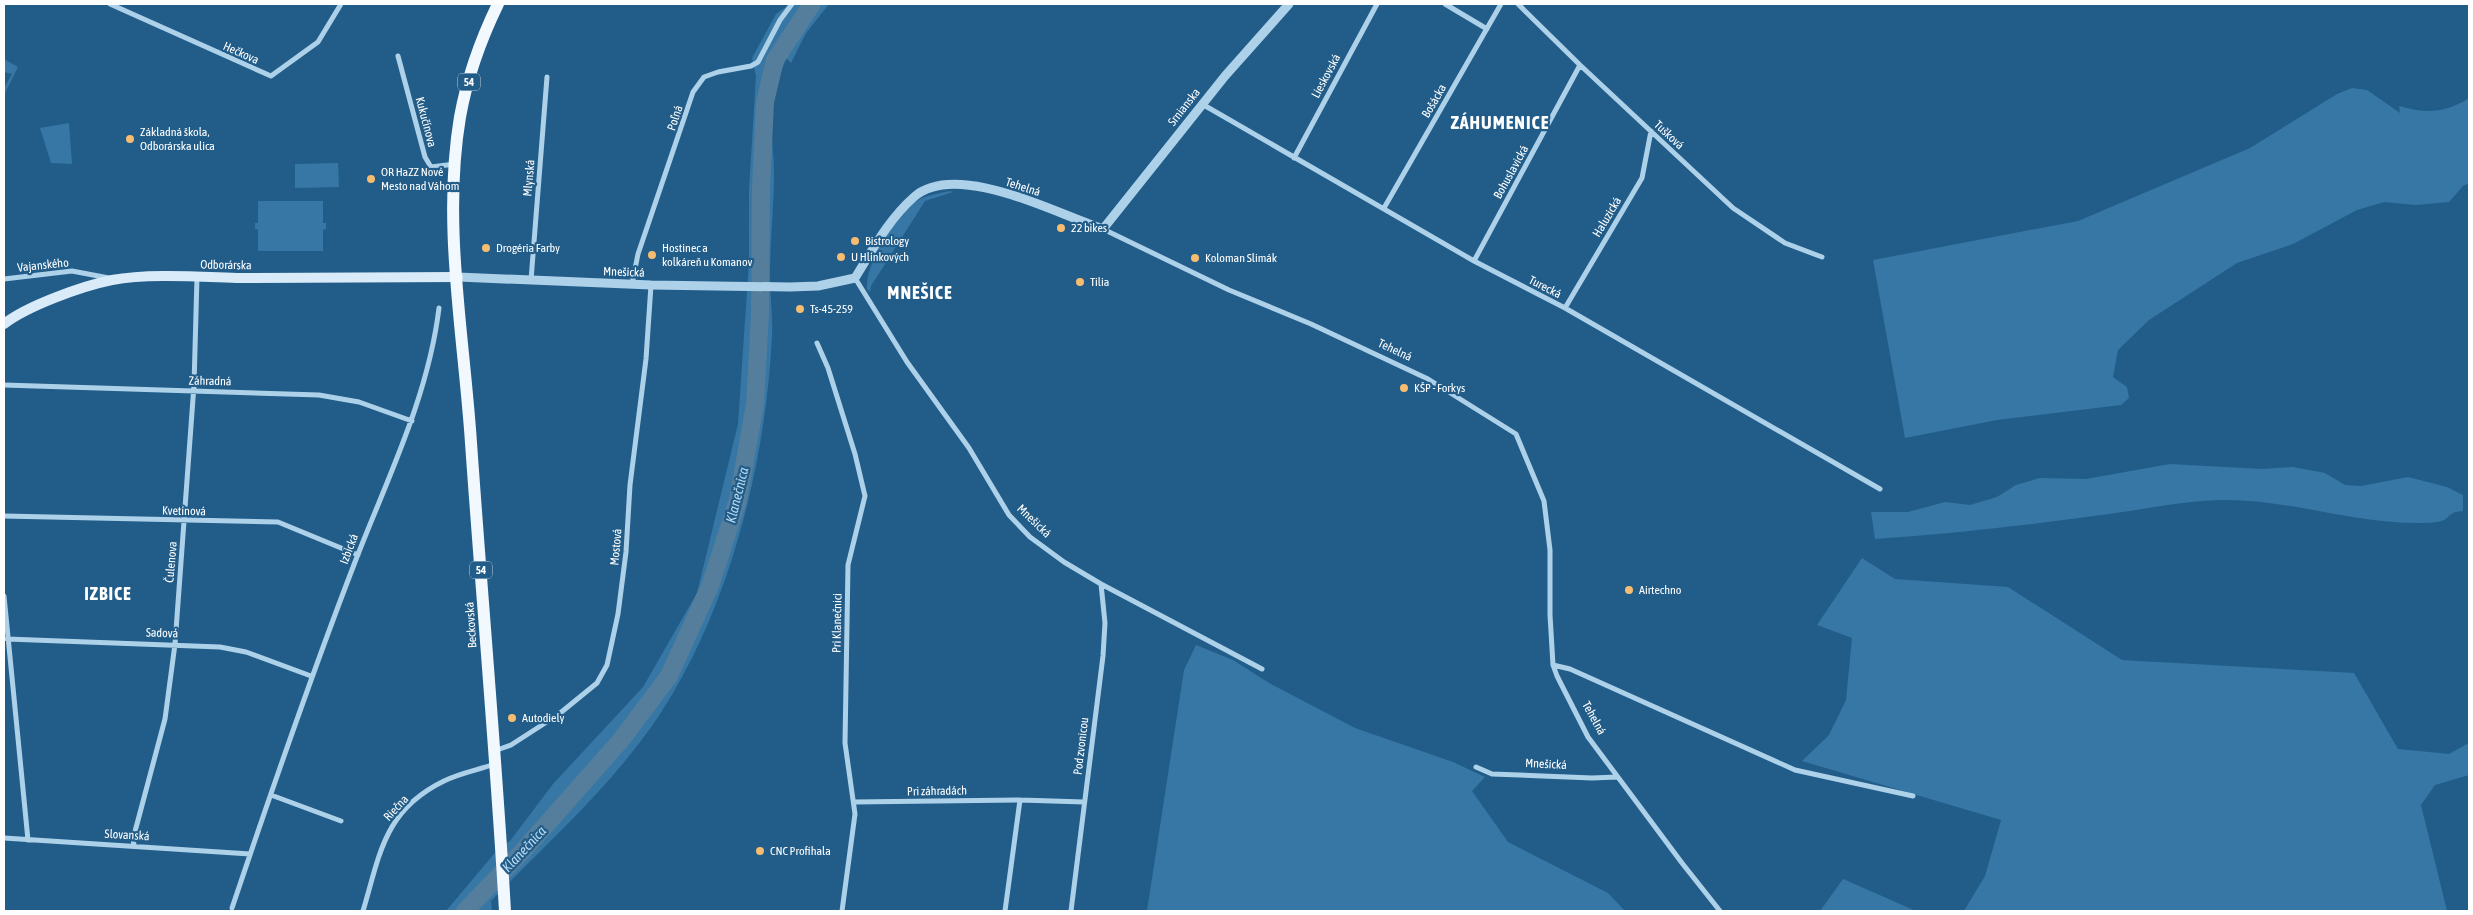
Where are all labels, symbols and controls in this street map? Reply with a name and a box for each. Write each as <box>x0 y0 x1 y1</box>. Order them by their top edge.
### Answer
street label: Hečkova <box>221 39 261 67</box>
street label: Lieskovská <box>1309 52 1343 100</box>
road number: 54 <box>458 74 480 90</box>
street label: Bošácka <box>1419 82 1449 120</box>
street label: Srnianska <box>1165 85 1203 129</box>
street label: Kukučínova <box>413 95 439 149</box>
street label: Poľná <box>664 103 686 133</box>
district label: ZÁHUMENICE <box>1451 112 1549 133</box>
street label: Tušková <box>1651 118 1687 152</box>
place label: Základná škola, Odborárska ulica <box>140 125 215 153</box>
marker: Základná škola, Odborárska ulica <box>124 133 136 145</box>
street label: Bohuslavická <box>1491 143 1531 201</box>
street label: Mlynská <box>520 159 538 197</box>
place label: OR HaZZ Nové Mesto nad Váhom <box>381 165 459 193</box>
marker: OR HaZZ Nové Mesto nad Váhom <box>365 173 377 185</box>
street label: Tehelná <box>1004 175 1042 199</box>
street label: Haluzická <box>1590 195 1624 239</box>
place label: 22 bikes <box>1071 221 1107 235</box>
marker: 22 bikes <box>1055 222 1067 234</box>
place label: Bistrology <box>865 234 909 248</box>
marker: Bistrology <box>849 235 861 247</box>
place label: Drogéria Farby <box>496 241 560 255</box>
place label: Hostinec a kolkáreň u Komanov <box>662 241 752 269</box>
marker: Drogéria Farby <box>480 242 492 254</box>
marker: Hostinec a kolkáreň u Komanov <box>646 249 658 261</box>
place label: U Hlinkových <box>851 250 909 264</box>
marker: U Hlinkových <box>835 251 847 263</box>
place label: Koloman Slimák <box>1205 251 1278 265</box>
marker: Koloman Slimák <box>1189 252 1201 264</box>
street label: Vajanského <box>17 255 70 275</box>
street label: Odborárska <box>200 258 252 272</box>
street label: Mnešická <box>603 264 645 280</box>
street label: Turecká <box>1526 273 1564 301</box>
place label: Tilia <box>1090 275 1109 289</box>
marker: Tilia <box>1074 276 1086 288</box>
district label: MNEŠICE <box>887 282 953 303</box>
place label: Ts-45-259 <box>810 302 853 316</box>
marker: Ts-45-259 <box>794 303 806 315</box>
street label: Tehelná <box>1376 336 1414 364</box>
street label: Záhradná <box>188 374 232 388</box>
place label: KŠP - Forkys <box>1414 381 1465 395</box>
marker: KŠP - Forkys <box>1398 382 1410 394</box>
water label: Klanečnica <box>722 465 752 524</box>
street label: Mnešická <box>1014 502 1054 540</box>
street label: Kvetinová <box>162 504 206 518</box>
street label: Mostová <box>607 528 625 566</box>
street label: Izbická <box>337 532 361 566</box>
street label: Čulenova <box>162 541 180 583</box>
road number: 54 <box>470 562 492 578</box>
district label: IZBICE <box>84 583 132 604</box>
place label: Airtechno <box>1639 583 1682 597</box>
marker: Airtechno <box>1623 584 1635 596</box>
street label: Pri Klanečnici <box>829 593 845 653</box>
street label: Beckovská <box>462 602 480 648</box>
street label: Sadová <box>146 625 178 641</box>
street label: Tehelná <box>1579 699 1609 737</box>
place label: Autodiely <box>522 711 565 725</box>
marker: Autodiely <box>506 712 518 724</box>
street label: Pod zvonicou <box>1071 716 1092 776</box>
street label: Mnešická <box>1525 756 1567 772</box>
street label: Pri záhradách <box>907 783 967 799</box>
street label: Riečna <box>381 792 411 824</box>
water label: Klanečnica <box>499 822 549 875</box>
street label: Slovanská <box>104 827 150 843</box>
place label: CNC Profihala <box>770 844 831 858</box>
marker: CNC Profihala <box>754 845 766 857</box>

